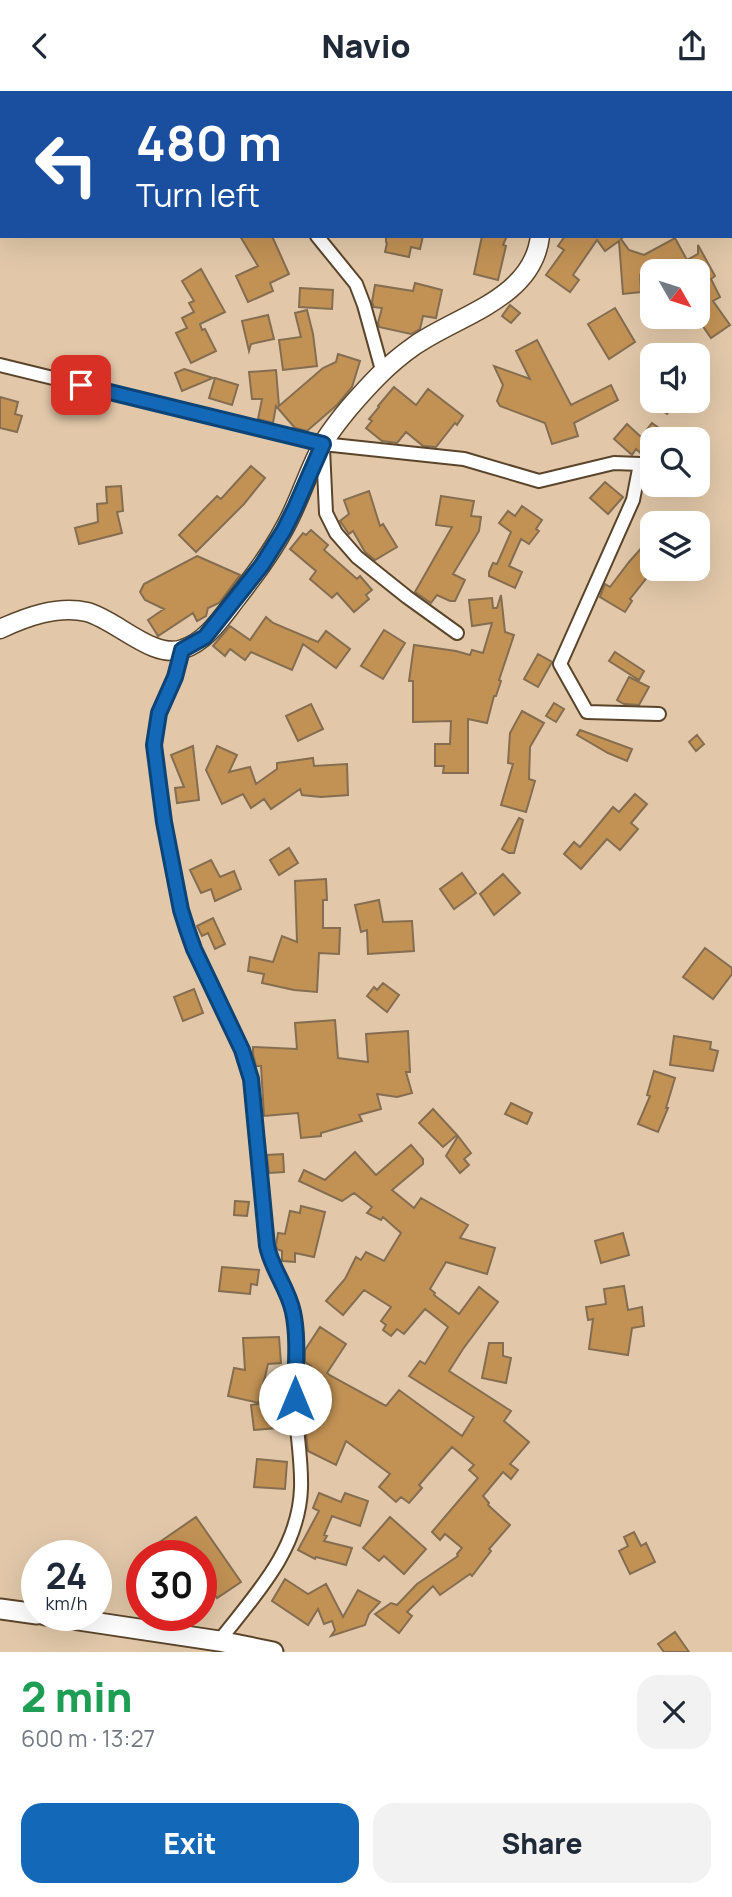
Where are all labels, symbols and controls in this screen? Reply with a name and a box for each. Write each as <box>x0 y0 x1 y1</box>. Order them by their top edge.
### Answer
text: Navio <box>321 24 411 68</box>
icon: back <box>21 27 59 65</box>
icon: share <box>673 27 711 65</box>
text: 480 m <box>136 109 282 176</box>
icon: left <box>21 119 112 210</box>
text: Turn left <box>136 173 260 217</box>
north arrow <box>640 259 710 329</box>
map controls <box>640 259 710 581</box>
button: sound <box>640 343 710 413</box>
pin <box>51 355 111 415</box>
icon: arrive <box>62 366 100 404</box>
button: search <box>640 427 710 497</box>
button: layers <box>640 511 710 581</box>
position arrow <box>258 1362 332 1436</box>
speed limit sign: 30 <box>126 1540 217 1631</box>
text: 24 <box>46 1552 87 1600</box>
text: km/h <box>46 1591 87 1615</box>
text: 2 min <box>21 1667 132 1725</box>
button: close <box>637 1675 711 1749</box>
text: 600 m · 13:27 <box>21 1722 155 1754</box>
button: Exit <box>21 1803 359 1883</box>
button: Share <box>373 1803 711 1883</box>

